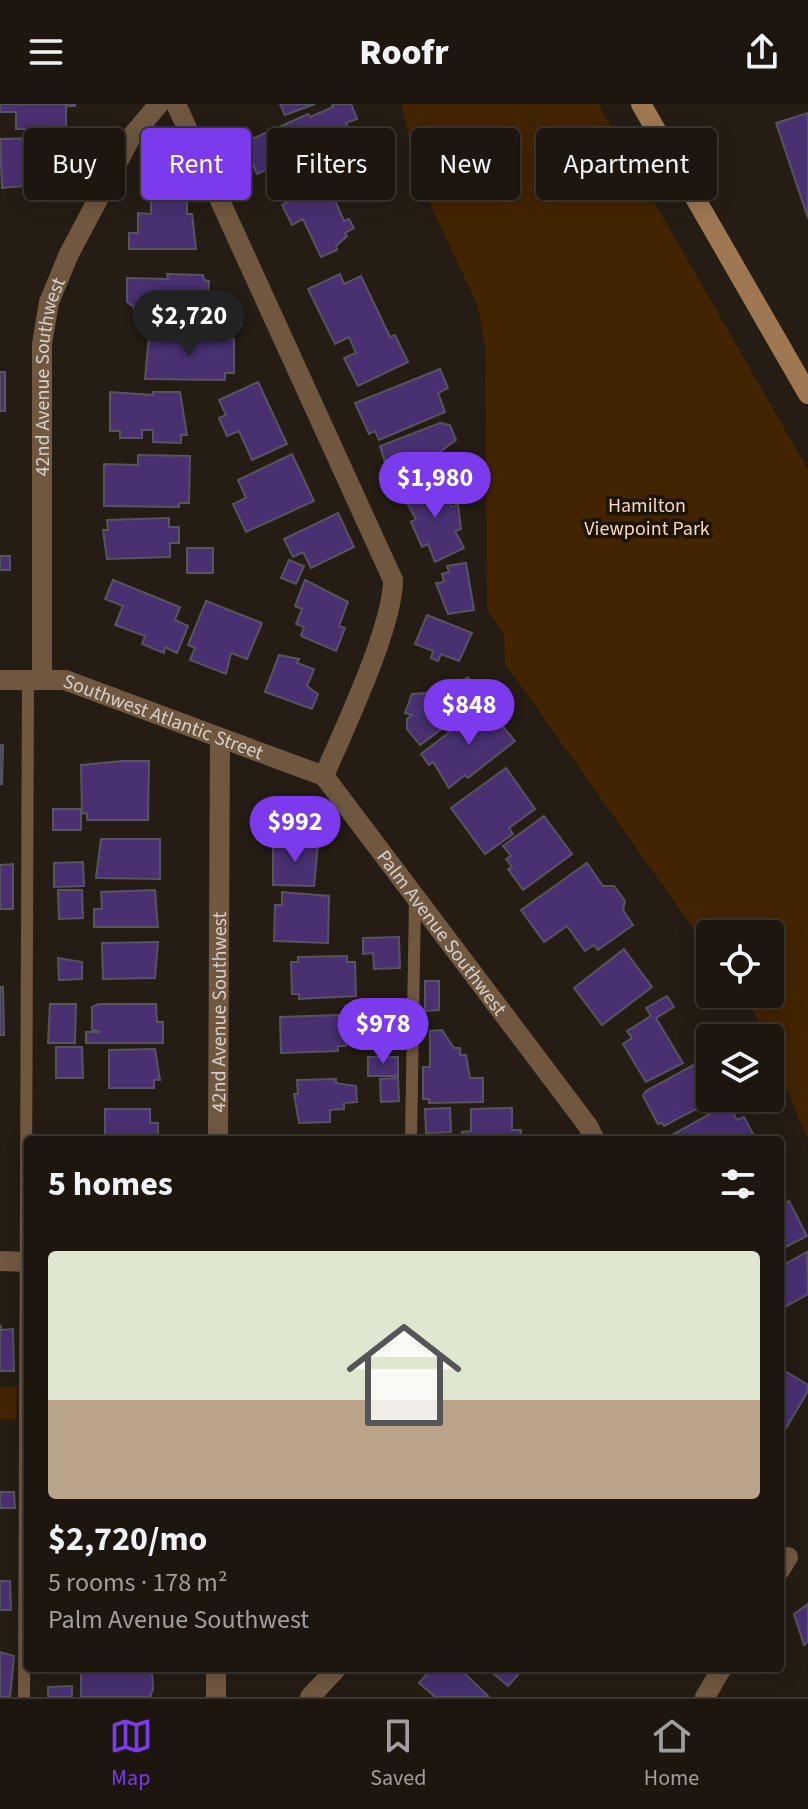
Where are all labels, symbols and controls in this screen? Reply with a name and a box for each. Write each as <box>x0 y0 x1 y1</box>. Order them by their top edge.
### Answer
text: Roofr <box>359 27 449 78</box>
icon: menu <box>24 30 68 74</box>
icon: share <box>740 30 784 74</box>
chip: Buy <box>24 128 125 200</box>
chip: Rent <box>141 128 251 200</box>
chip: Filters <box>267 128 395 200</box>
chip: New <box>411 128 520 200</box>
chip: Apartment <box>536 128 717 200</box>
street label: 42nd Avenue Southwest <box>29 273 73 476</box>
pin: $2,720 <box>124 290 254 358</box>
text: $2,720 <box>151 297 227 334</box>
pin: $1,980 <box>370 452 500 520</box>
text: $1,980 <box>397 459 473 496</box>
park label: Hamilton Viewpoint Park <box>584 492 710 543</box>
street label: Southwest Atlantic Street <box>59 668 267 767</box>
pin: $848 <box>422 679 516 747</box>
text: $848 <box>442 686 496 723</box>
pin: $992 <box>248 796 342 864</box>
text: $992 <box>268 803 322 840</box>
street label: Palm Avenue Southwest <box>370 844 513 1022</box>
street label: 42nd Avenue Southwest <box>205 911 234 1112</box>
map controls <box>696 920 784 1112</box>
button: locate <box>696 920 784 1008</box>
pin: $978 <box>336 998 430 1066</box>
text: $978 <box>356 1005 410 1042</box>
button: layers <box>696 1024 784 1112</box>
text: 5 homes <box>48 1160 173 1209</box>
icon: filters <box>716 1162 760 1206</box>
icon: home <box>332 1303 476 1447</box>
text: $2,720/mo <box>48 1515 208 1564</box>
text: 5 rooms · 178 m² <box>48 1564 227 1601</box>
text: Palm Avenue Southwest <box>48 1601 309 1638</box>
tab: Map <box>109 1714 153 1794</box>
tab: Saved <box>370 1714 426 1794</box>
tab: Home <box>644 1714 699 1794</box>

